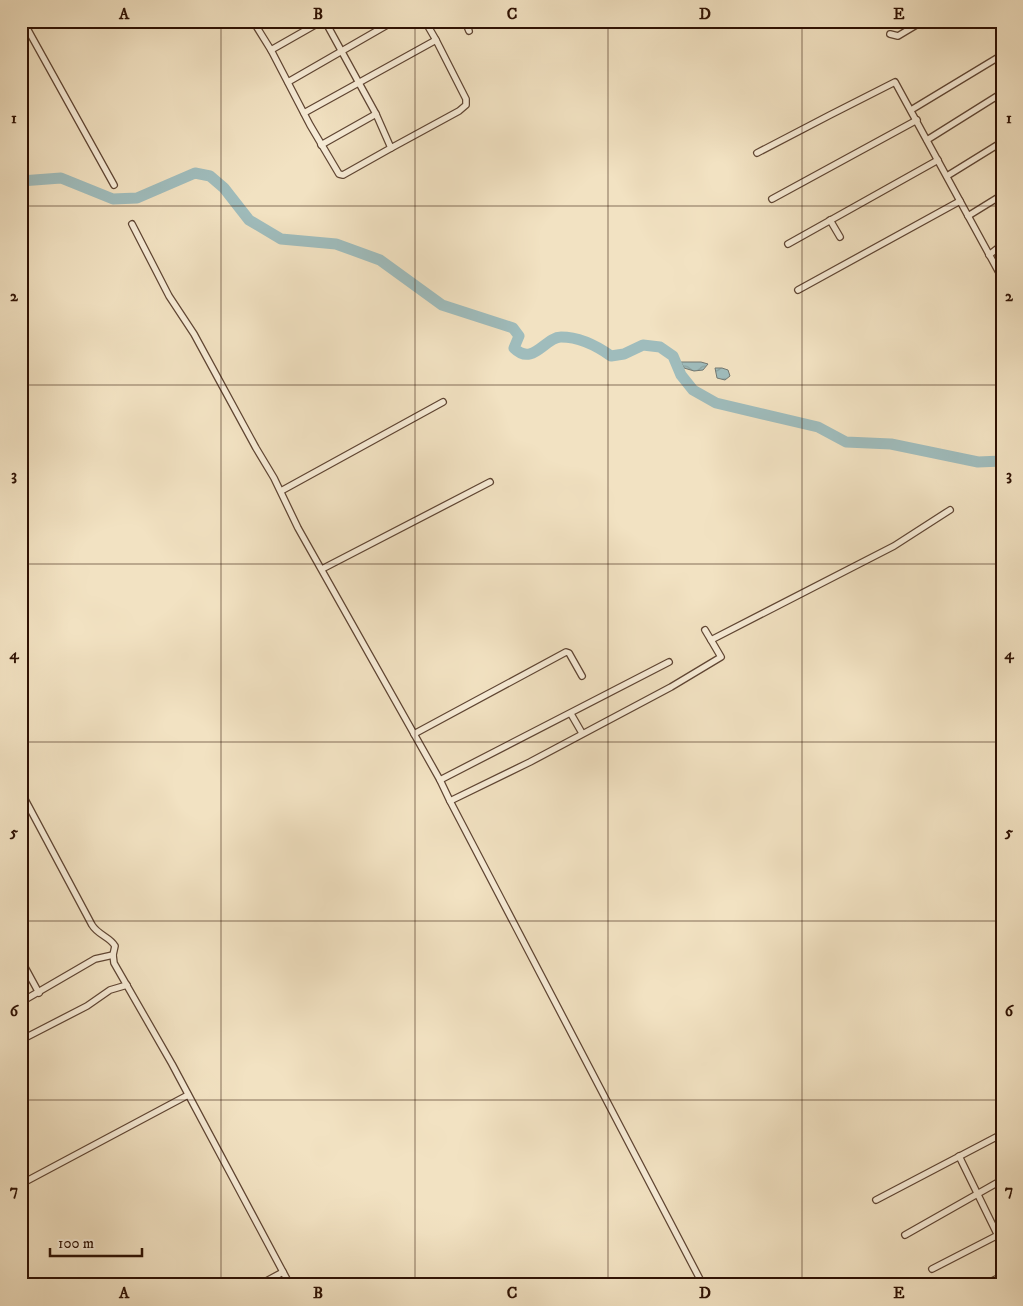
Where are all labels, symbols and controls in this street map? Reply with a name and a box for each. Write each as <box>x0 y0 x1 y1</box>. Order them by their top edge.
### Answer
text: A <box>118 4 130 24</box>
text: B <box>313 4 323 24</box>
text: C <box>507 4 517 24</box>
text: D <box>699 4 711 24</box>
text: E <box>893 4 905 24</box>
text: 1 <box>11 108 17 128</box>
text: 1 <box>1006 108 1012 128</box>
text: 2 <box>10 286 19 306</box>
text: 2 <box>1005 286 1014 306</box>
text: 3 <box>11 465 17 485</box>
text: 3 <box>1006 465 1012 485</box>
text: 4 <box>8 644 19 664</box>
text: 4 <box>1003 644 1014 664</box>
text: 5 <box>9 822 18 842</box>
text: 5 <box>1004 822 1013 842</box>
text: 6 <box>10 1001 20 1021</box>
text: 6 <box>1005 1001 1015 1021</box>
text: 7 <box>10 1180 18 1200</box>
text: 7 <box>1005 1180 1013 1200</box>
scale bar <box>50 1226 142 1258</box>
text: 100 m <box>58 1234 94 1253</box>
text: A <box>118 1283 130 1303</box>
text: B <box>313 1283 323 1303</box>
text: C <box>507 1283 517 1303</box>
text: D <box>699 1283 711 1303</box>
text: E <box>893 1283 905 1303</box>

